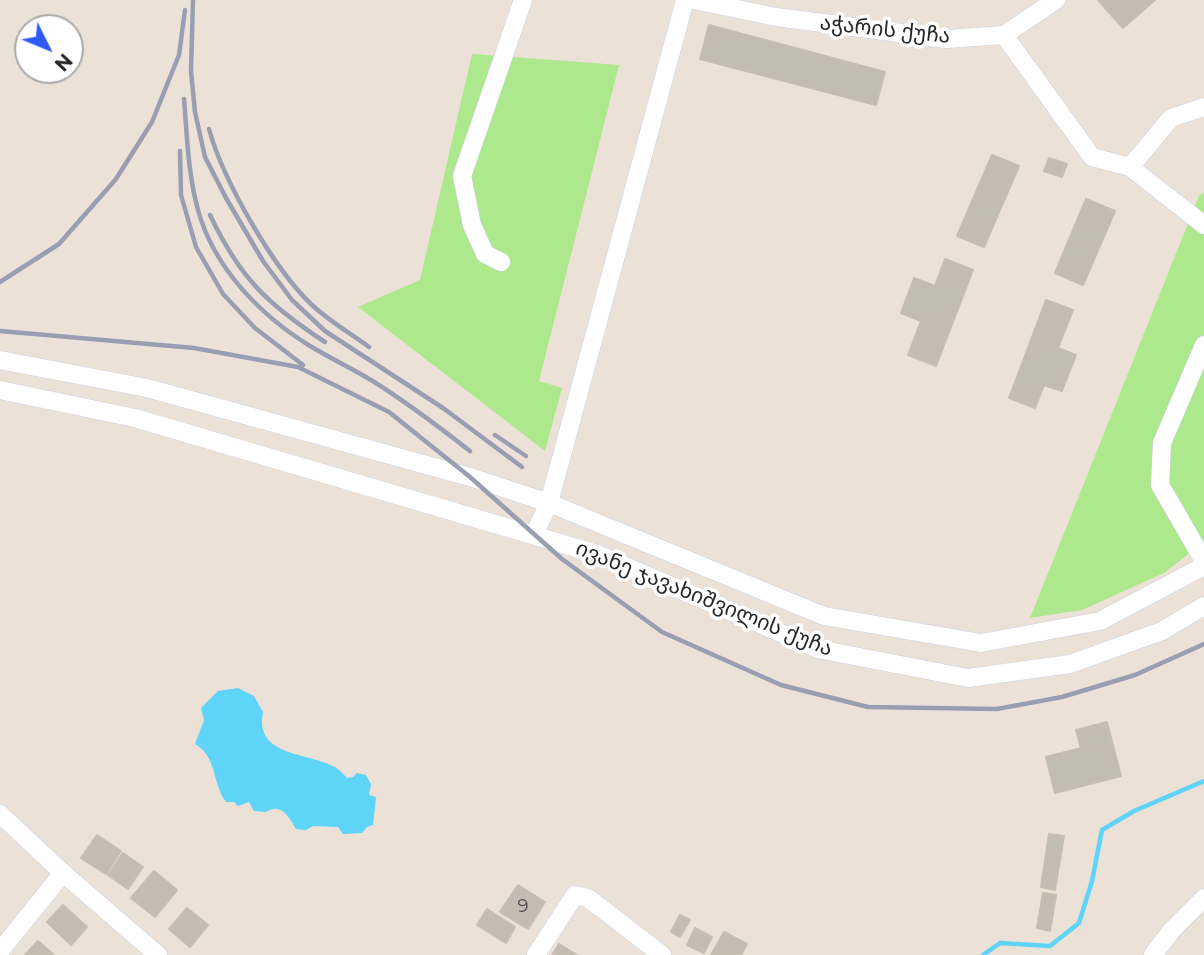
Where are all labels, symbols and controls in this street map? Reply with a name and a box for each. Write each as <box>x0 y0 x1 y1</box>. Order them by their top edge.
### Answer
street label: აჭარის ქუჩა <box>818 11 952 49</box>
north arrow <box>14 14 84 84</box>
text: N <box>50 49 77 76</box>
street label: ივანე ჯავახიშვილის ქუჩა <box>572 536 836 662</box>
house number: 9 <box>518 896 528 918</box>

